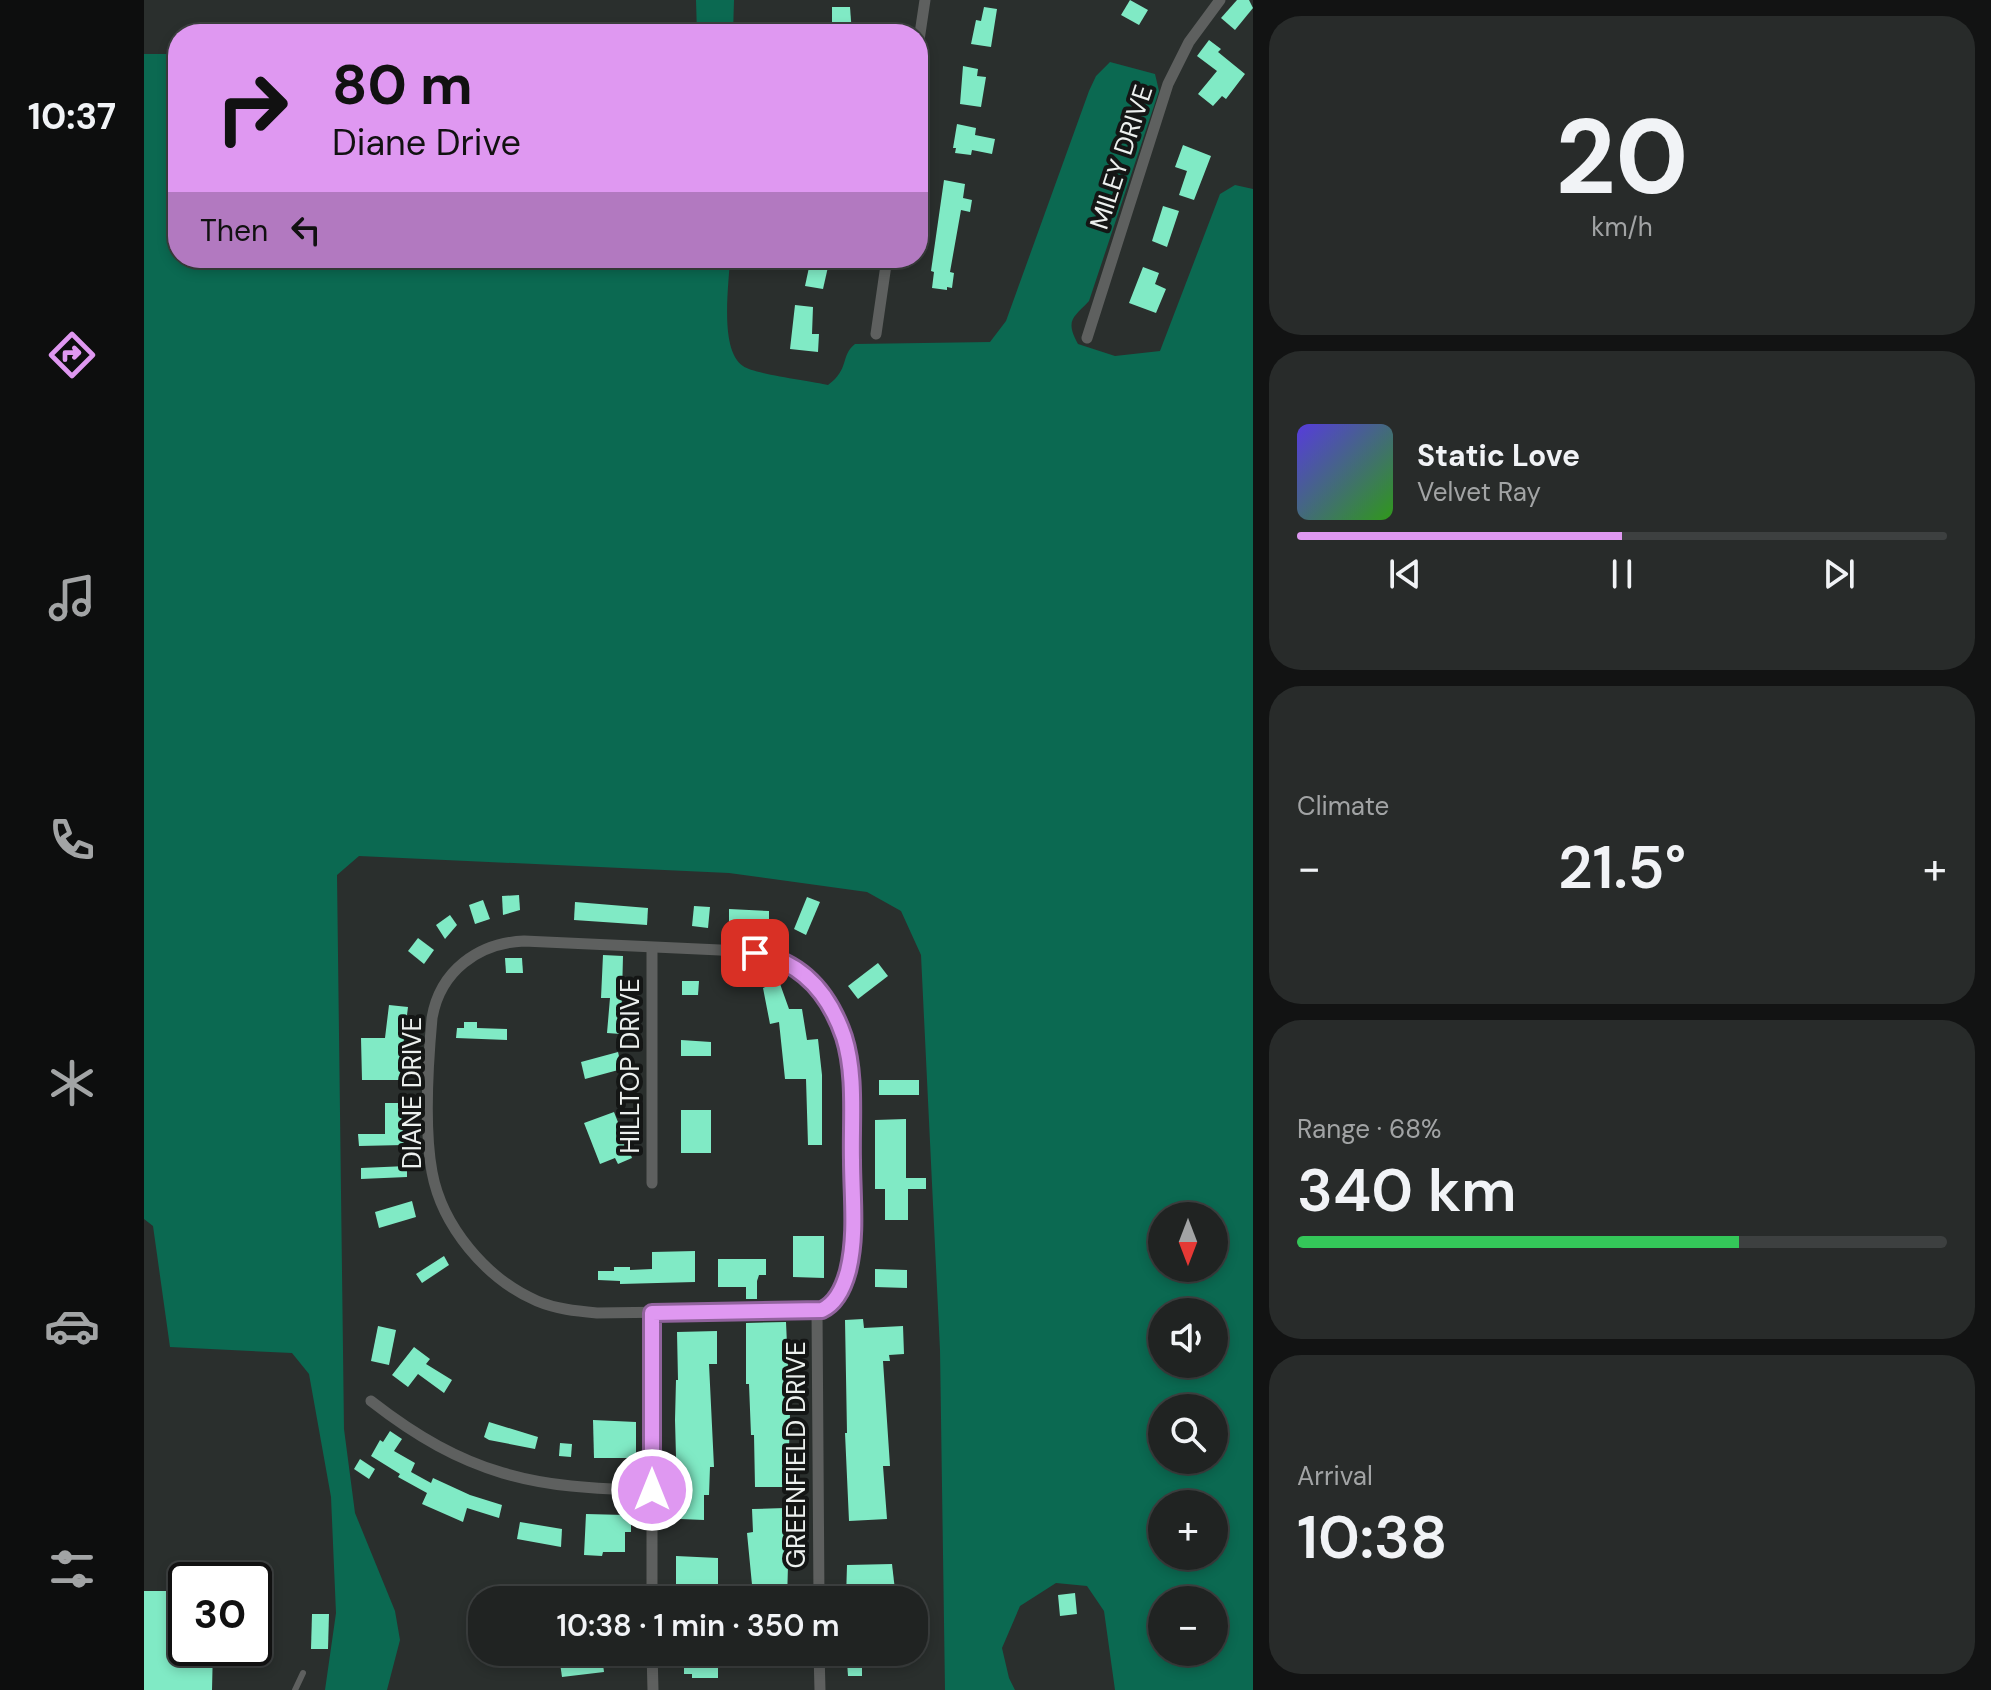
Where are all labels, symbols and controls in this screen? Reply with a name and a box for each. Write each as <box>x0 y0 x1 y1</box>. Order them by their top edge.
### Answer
text: 80 m <box>332 48 473 121</box>
icon: right <box>200 56 304 160</box>
street label: MILEY DRIVE <box>1082 80 1160 234</box>
text: 20 <box>1556 90 1688 225</box>
text: 10:37 <box>28 93 116 140</box>
text: Diane Drive <box>332 119 521 166</box>
icon: left <box>284 208 328 252</box>
text: km/h <box>1591 210 1653 244</box>
text: Then <box>200 211 268 250</box>
icon: directions <box>44 327 100 383</box>
text: Static Love <box>1417 436 1580 475</box>
text: Velvet Ray <box>1417 475 1541 509</box>
icon: previous <box>1383 552 1427 596</box>
icon: pause <box>1600 552 1644 596</box>
icon: next <box>1817 552 1861 596</box>
icon: music <box>44 570 100 626</box>
text: Climate <box>1297 789 1389 823</box>
icon: phone <box>44 812 100 868</box>
text: 21.5° <box>1558 828 1686 907</box>
text: − <box>1297 839 1321 897</box>
text: + <box>1923 839 1947 897</box>
pin <box>721 919 789 987</box>
icon: arrive <box>733 931 777 975</box>
street label: HILLTOP DRIVE <box>613 978 647 1154</box>
street label: DIANE DRIVE <box>395 1017 429 1169</box>
icon: climate <box>44 1055 100 1111</box>
text: Range · 68% <box>1297 1112 1441 1146</box>
text: 340 km <box>1297 1151 1517 1230</box>
north arrow <box>1148 1202 1228 1282</box>
map controls <box>1148 1202 1228 1666</box>
icon: car <box>44 1298 100 1354</box>
button: sound <box>1148 1298 1228 1378</box>
street label: GREENFIELD DRIVE <box>779 1341 813 1569</box>
button: search <box>1148 1394 1228 1474</box>
position arrow <box>610 1448 694 1532</box>
text: Arrival <box>1297 1459 1373 1493</box>
button: + <box>1148 1490 1228 1570</box>
text: 10:38 <box>1297 1498 1448 1577</box>
icon: filters <box>44 1541 100 1597</box>
speed limit sign: 30 <box>168 1562 272 1666</box>
button: − <box>1148 1586 1228 1666</box>
text: 10:38 · 1 min · 350 m <box>557 1606 839 1645</box>

